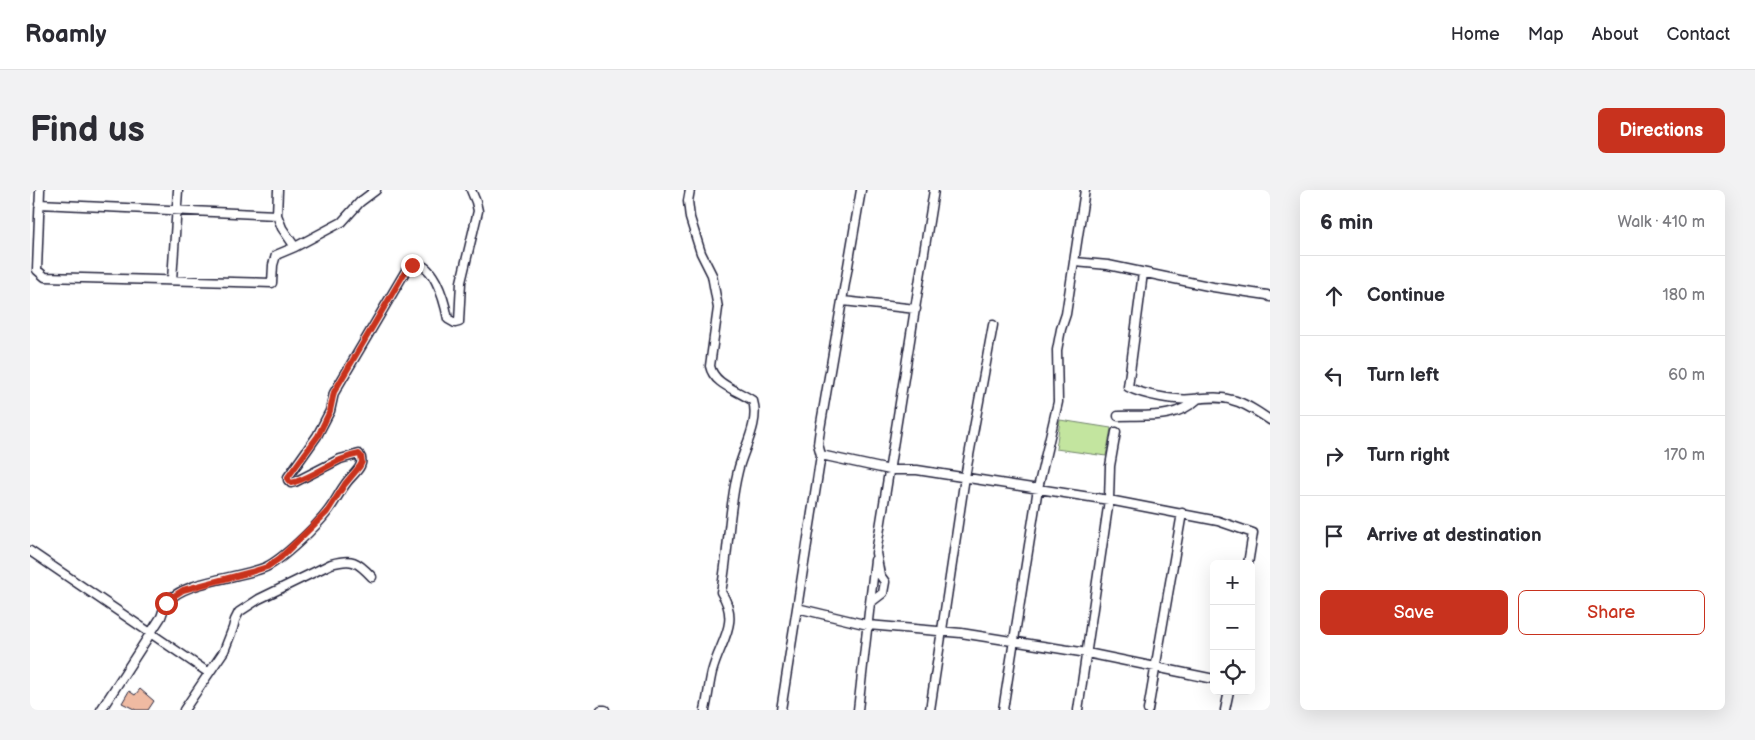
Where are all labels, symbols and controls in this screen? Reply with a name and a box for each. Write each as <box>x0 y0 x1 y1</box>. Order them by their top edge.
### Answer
text: Roamly <box>25 20 106 49</box>
text: Home <box>1451 24 1500 45</box>
text: Map <box>1528 24 1564 45</box>
text: About <box>1592 24 1639 45</box>
text: Contact <box>1667 24 1730 45</box>
button: Directions <box>1598 108 1725 153</box>
text: Find us <box>30 109 145 152</box>
text: 6 min <box>1320 210 1373 235</box>
text: Walk · 410 m <box>1618 213 1705 232</box>
route end <box>401 254 424 277</box>
icon: ahead <box>1320 282 1348 310</box>
text: Continue <box>1367 284 1445 307</box>
text: 180 m <box>1663 286 1705 305</box>
icon: left <box>1320 362 1348 390</box>
text: Turn left <box>1367 364 1439 387</box>
text: 60 m <box>1668 366 1705 385</box>
icon: right <box>1320 442 1348 470</box>
text: Turn right <box>1367 444 1450 467</box>
text: 170 m <box>1664 446 1705 465</box>
icon: arrive <box>1320 522 1348 550</box>
text: Arrive at destination <box>1367 524 1542 547</box>
map controls <box>1210 560 1255 695</box>
button: + <box>1210 560 1255 605</box>
button: Save <box>1320 590 1508 635</box>
button: Share <box>1518 590 1705 635</box>
route start <box>155 592 178 615</box>
button: − <box>1210 605 1255 650</box>
button: locate <box>1210 650 1255 695</box>

